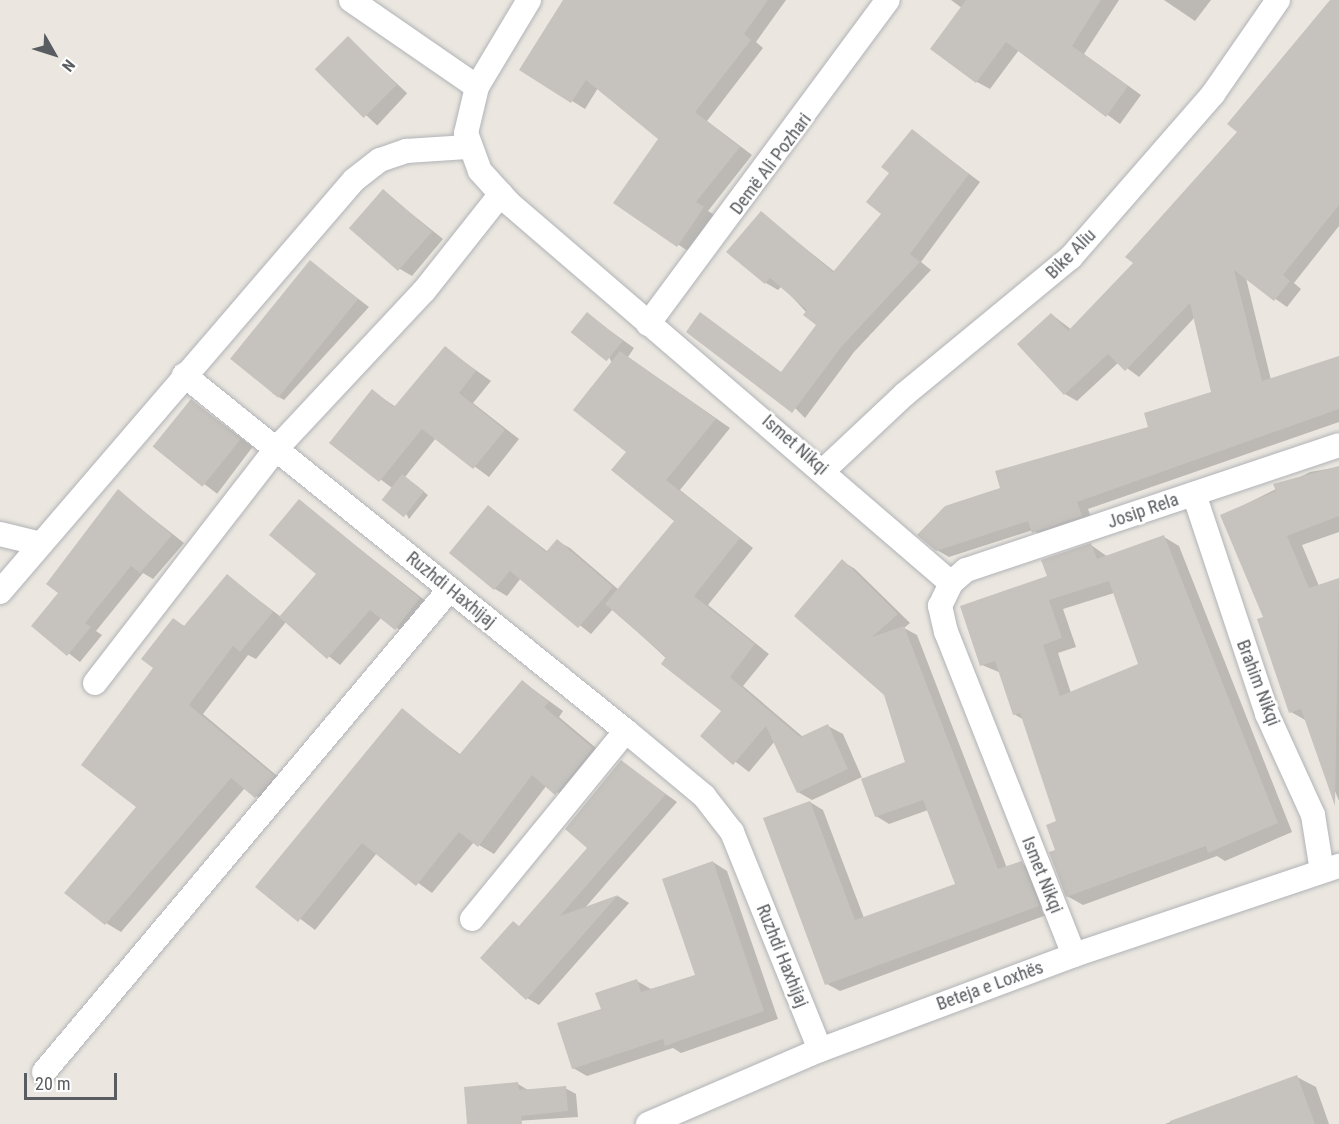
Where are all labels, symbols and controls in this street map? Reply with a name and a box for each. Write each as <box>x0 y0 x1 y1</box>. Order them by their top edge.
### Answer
north arrow <box>24 24 84 84</box>
text: N <box>58 56 79 75</box>
street label: Demë Ali Pozhari <box>726 109 816 219</box>
street label: Bike Aliu <box>1042 225 1100 283</box>
street label: Ismet Nikqi <box>758 410 832 480</box>
street label: Josip Rela <box>1105 489 1181 533</box>
street label: Ruzhdi Haxhijaj <box>402 547 500 633</box>
street label: Brahim Nikqi <box>1232 637 1284 729</box>
street label: Ismet Nikqi <box>1017 834 1067 916</box>
street label: Ruzhdi Haxhijaj <box>752 901 812 1011</box>
street label: Beteja e Loxhës <box>934 957 1046 1015</box>
scale bar <box>27 1061 120 1099</box>
text: 20 m <box>35 1073 70 1094</box>

